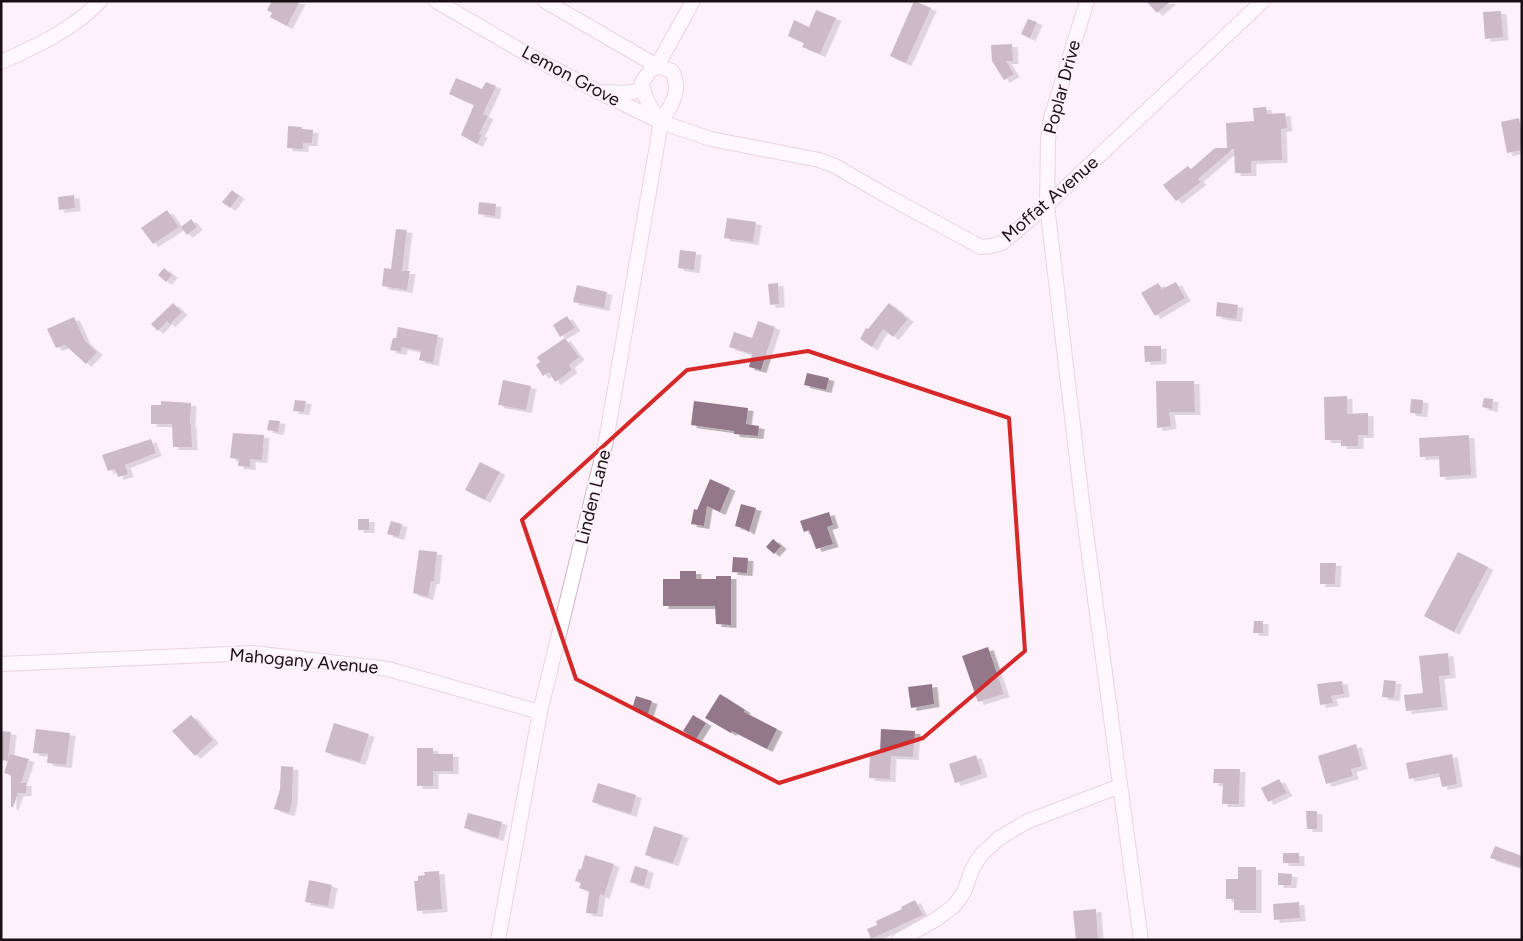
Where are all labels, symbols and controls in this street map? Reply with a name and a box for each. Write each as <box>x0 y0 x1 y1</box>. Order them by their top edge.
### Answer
street label: Poplar Drive <box>1039 37 1085 137</box>
street label: Lemon Grove <box>518 41 624 111</box>
street label: Moffat Avenue <box>997 151 1103 247</box>
street label: Linden Lane <box>571 447 615 547</box>
street label: Mahogany Avenue <box>229 644 380 678</box>

